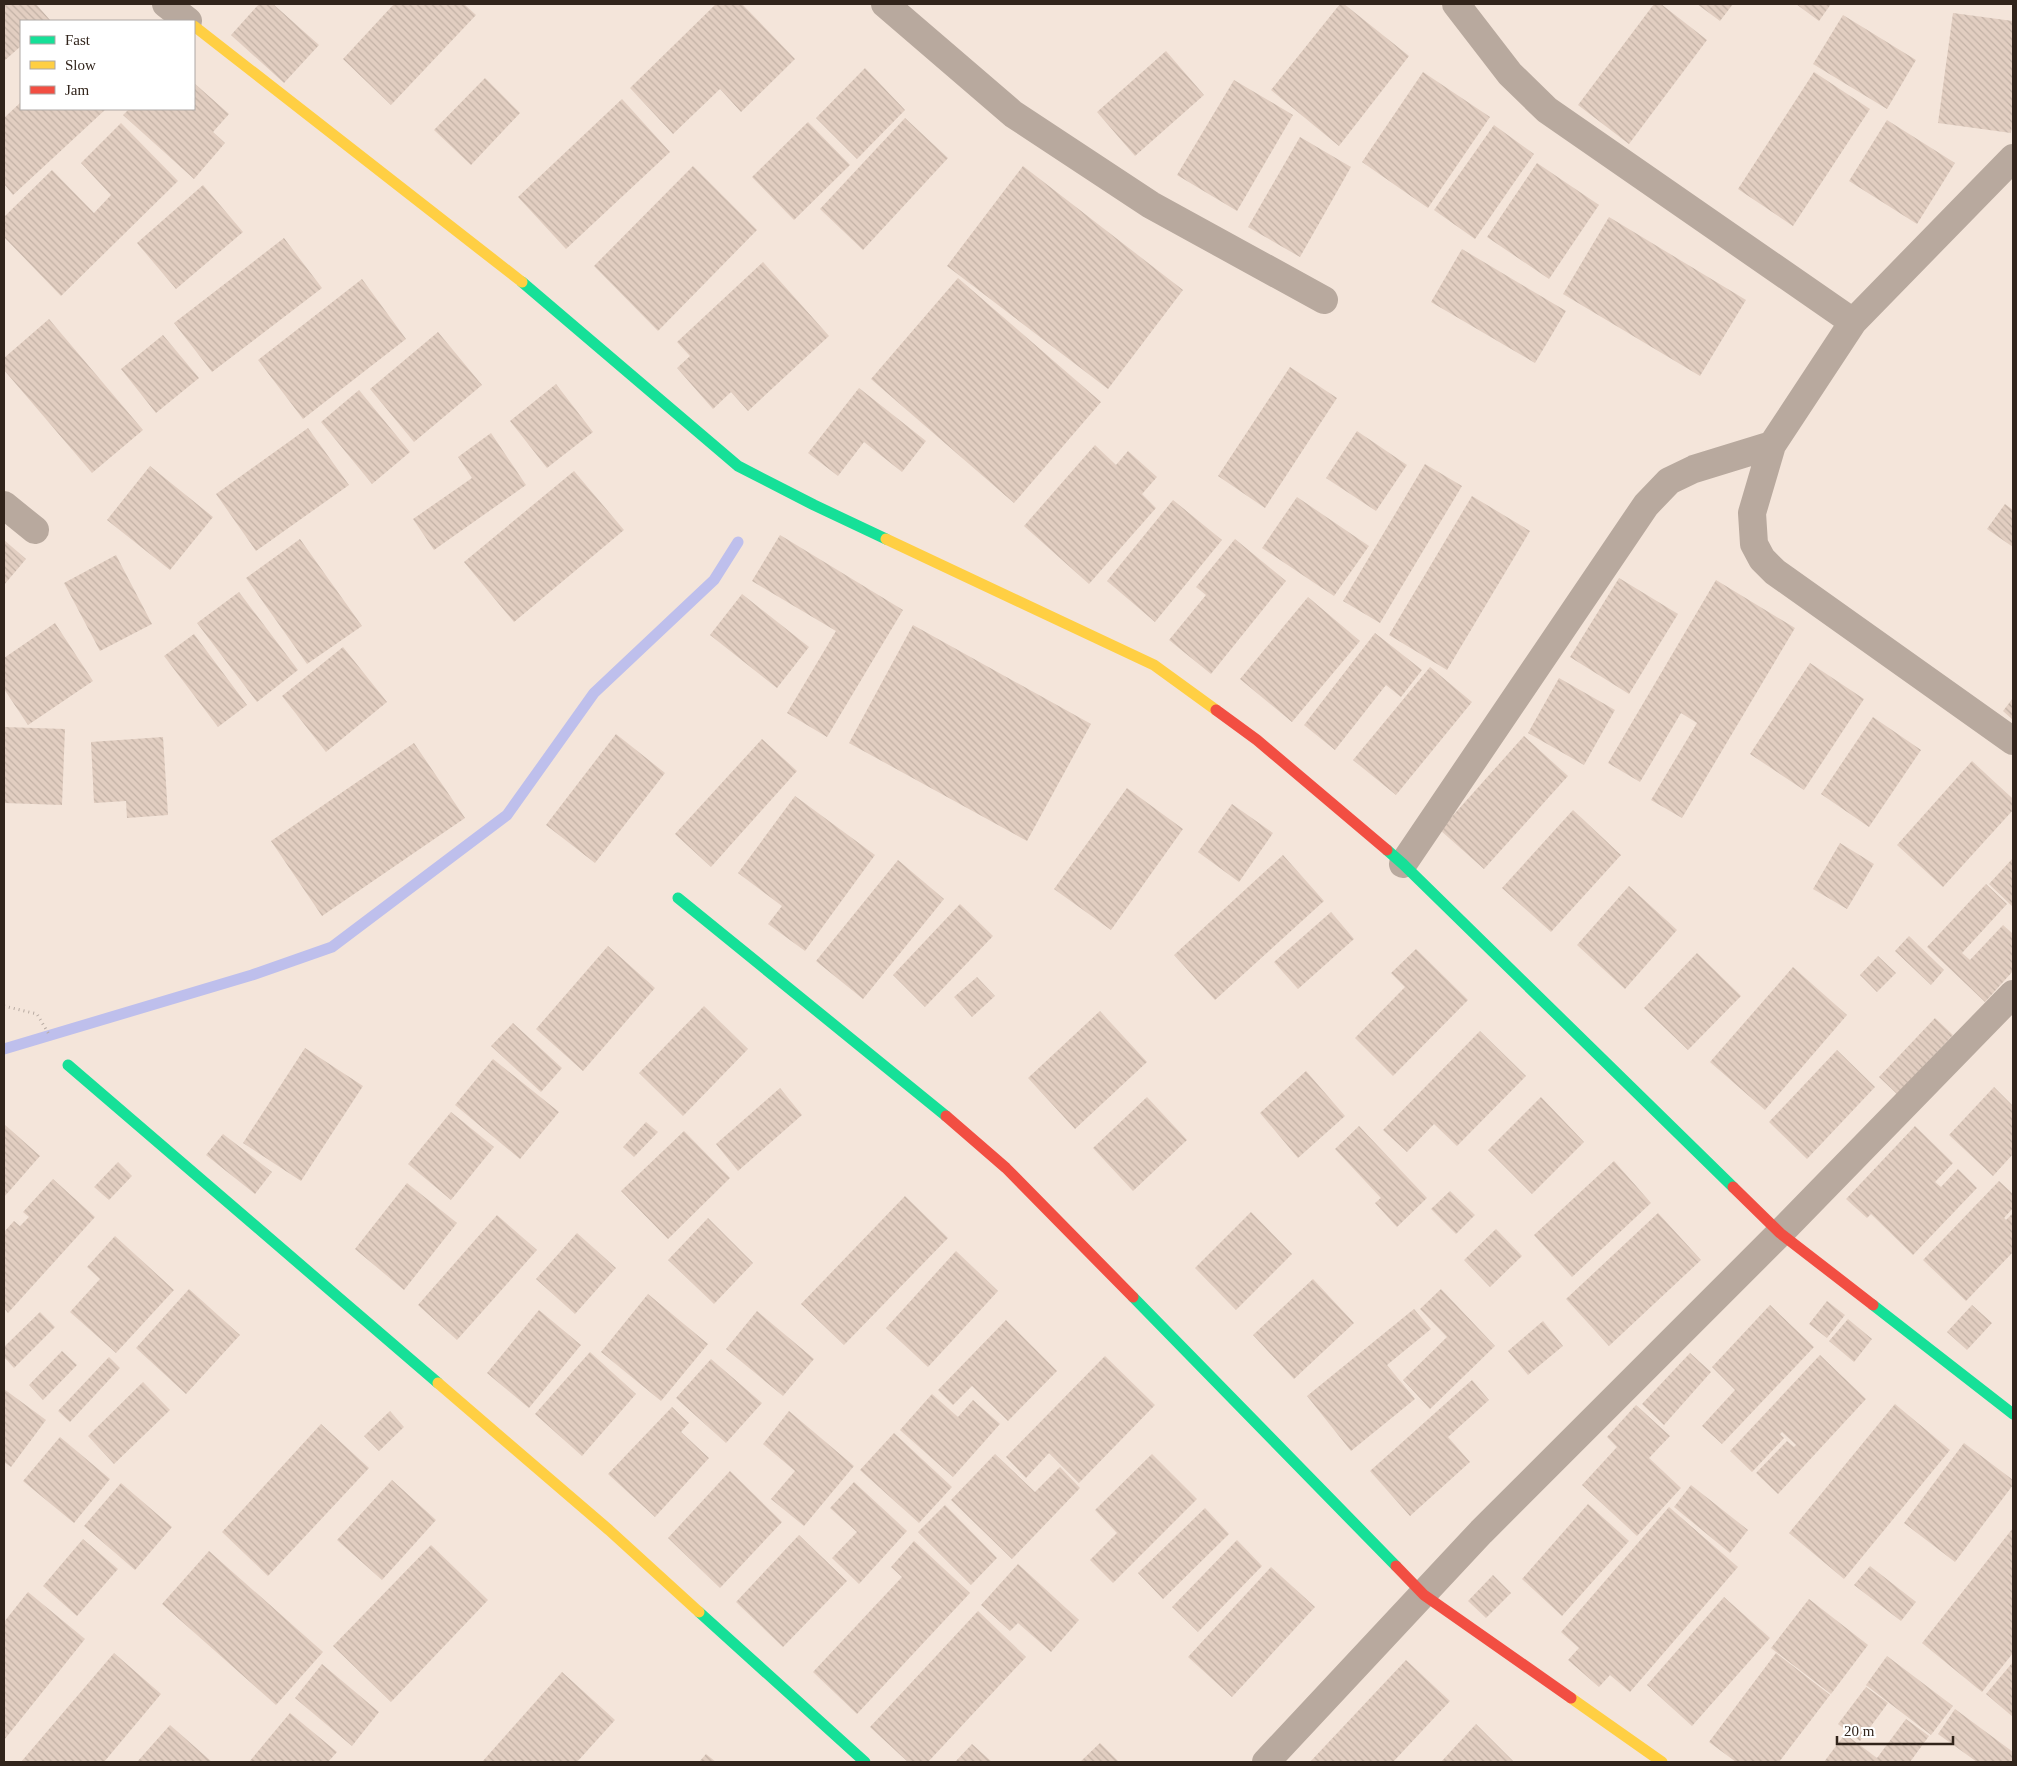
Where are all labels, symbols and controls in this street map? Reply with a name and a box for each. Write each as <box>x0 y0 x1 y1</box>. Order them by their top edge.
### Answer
legend <box>20 20 195 110</box>
text: Fast <box>65 32 91 48</box>
text: Slow <box>65 57 96 73</box>
text: Jam <box>65 82 89 98</box>
scale bar <box>1837 1714 1953 1746</box>
text: 20 m <box>1844 1723 1875 1739</box>

